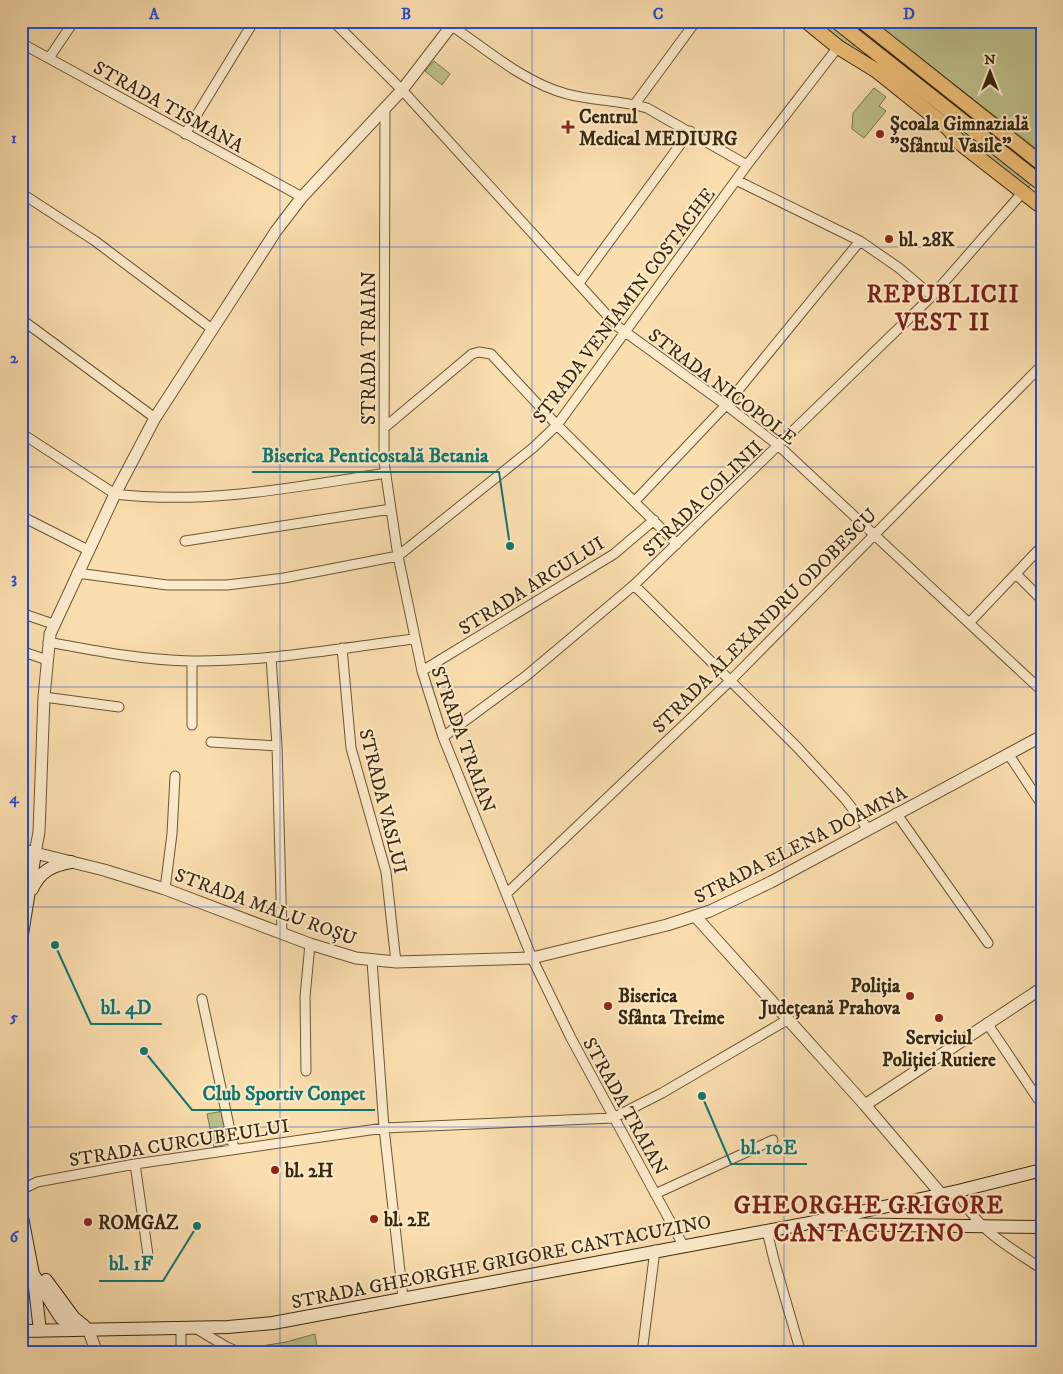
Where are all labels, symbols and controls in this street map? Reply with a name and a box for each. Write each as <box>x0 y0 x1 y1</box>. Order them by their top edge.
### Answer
text: A <box>148 4 160 24</box>
text: B <box>401 4 411 24</box>
text: C <box>653 4 663 24</box>
text: D <box>903 4 915 24</box>
north arrow <box>966 48 1016 98</box>
text: N <box>984 51 996 69</box>
street label: STRADA TISMANA <box>89 56 248 159</box>
place label: Centrul Medical MEDIURG <box>579 106 738 151</box>
place label: Școala Gimnazială "Sfântul Vasile" <box>890 113 1030 158</box>
marker: Centrul Medical MEDIURG <box>561 120 575 134</box>
text: 1 <box>11 128 17 148</box>
marker: Școala Gimnazială "Sfântul Vasile" <box>874 128 886 140</box>
street label: STRADA VENIAMIN COSTACHE <box>528 184 720 428</box>
place label: bl. 28K <box>898 229 955 252</box>
marker: bl. 28K <box>883 233 895 245</box>
street label: STRADA TRAIAN <box>358 271 381 425</box>
district label: REPUBLICII VEST II <box>866 280 1020 338</box>
street label: STRADA NICOPOLE <box>643 324 801 450</box>
text: 2 <box>10 348 19 368</box>
street label: STRADA COLINII <box>638 436 768 562</box>
callout: Biserica Penticostală Betania <box>252 437 499 472</box>
text: Biserica Penticostală Betania <box>262 444 489 469</box>
street label: STRADA ALEXANDRU ODOBESCU <box>648 504 882 738</box>
street label: STRADA ARCULUI <box>455 532 609 640</box>
text: 3 <box>11 568 17 588</box>
street label: STRADA TRAIAN <box>425 663 500 816</box>
street label: STRADA VASLUI <box>353 727 412 876</box>
street label: STRADA ELENA DOAMNA <box>691 781 912 909</box>
text: 4 <box>8 788 19 808</box>
street label: STRADA MALU ROȘU <box>172 864 360 951</box>
place label: Poliția Județeană Prahova <box>758 975 901 1020</box>
place label: Biserica Sfânta Treime <box>618 985 725 1030</box>
callout: bl. 4D <box>91 989 162 1024</box>
marker: Poliția Județeană Prahova <box>904 990 916 1002</box>
text: bl. 4D <box>100 996 151 1021</box>
marker: Biserica Sfânta Treime <box>602 1000 614 1012</box>
text: 5 <box>9 1007 18 1027</box>
marker: Serviciul Poliției Rutiere <box>933 1012 945 1024</box>
place label: Serviciul Poliției Rutiere <box>882 1027 996 1072</box>
street label: STRADA TRAIAN <box>577 1034 672 1180</box>
callout: Club Sportiv Conpet <box>192 1075 375 1110</box>
text: Club Sportiv Conpet <box>202 1082 366 1107</box>
street label: STRADA CURCUBEULUI <box>68 1115 291 1172</box>
callout: bl. 10E <box>731 1129 807 1164</box>
text: bl. 10E <box>740 1136 797 1161</box>
place label: bl. 2H <box>284 1160 333 1183</box>
marker: bl. 2H <box>269 1164 281 1176</box>
district label: GHEORGHE GRIGORE CANTACUZINO <box>734 1191 1004 1249</box>
place label: bl. 2E <box>383 1209 430 1232</box>
street label: STRADA GHEORGHE GRIGORE CANTACUZINO <box>289 1210 713 1315</box>
place label: ROMGAZ <box>98 1212 179 1235</box>
marker: bl. 2E <box>368 1213 380 1225</box>
marker: ROMGAZ <box>82 1216 94 1228</box>
text: 6 <box>10 1227 20 1247</box>
callout: bl. 1F <box>99 1246 163 1281</box>
text: bl. 1F <box>108 1252 154 1277</box>

